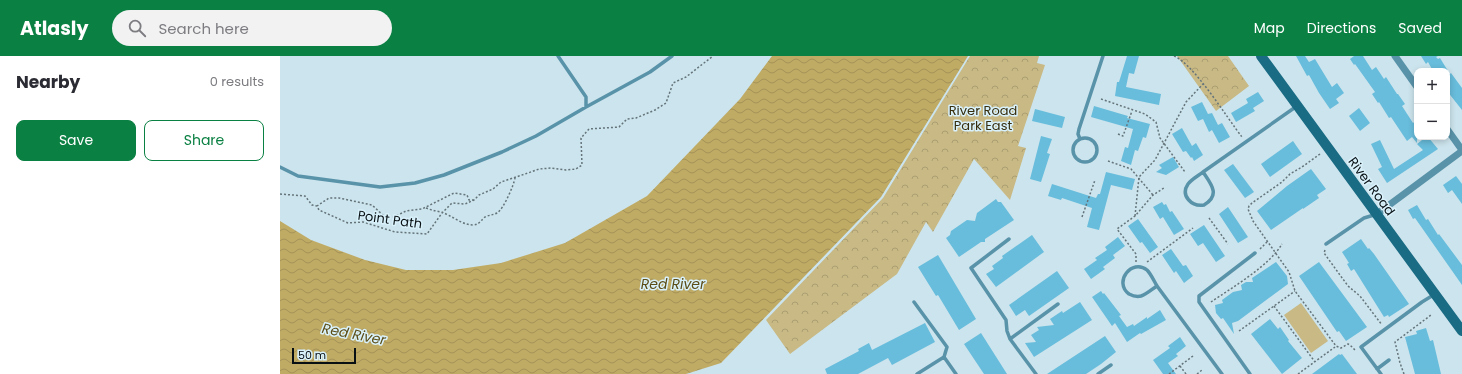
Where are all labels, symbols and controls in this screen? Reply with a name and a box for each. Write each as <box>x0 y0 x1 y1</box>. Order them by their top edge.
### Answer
search box <box>112 10 392 46</box>
text: Atlasly <box>20 15 88 42</box>
icon: search <box>126 17 148 39</box>
text: Search here <box>158 18 249 39</box>
text: Map <box>1254 18 1285 38</box>
text: Directions <box>1307 18 1376 38</box>
text: Saved <box>1398 18 1442 38</box>
map controls <box>1414 68 1450 140</box>
button: + <box>1414 68 1450 104</box>
text: Nearby <box>16 70 80 94</box>
text: 0 results <box>210 72 264 91</box>
park label: River Road Park East <box>949 101 1017 135</box>
button: − <box>1414 104 1450 140</box>
button: Save <box>16 120 136 161</box>
button: Share <box>144 120 264 161</box>
street label: River Road <box>1344 153 1399 220</box>
street label: Point Path <box>356 206 423 233</box>
water label: Red River <box>641 274 706 294</box>
water label: Red River <box>320 318 388 350</box>
scale bar <box>292 346 356 365</box>
text: 50 m <box>298 347 326 363</box>

